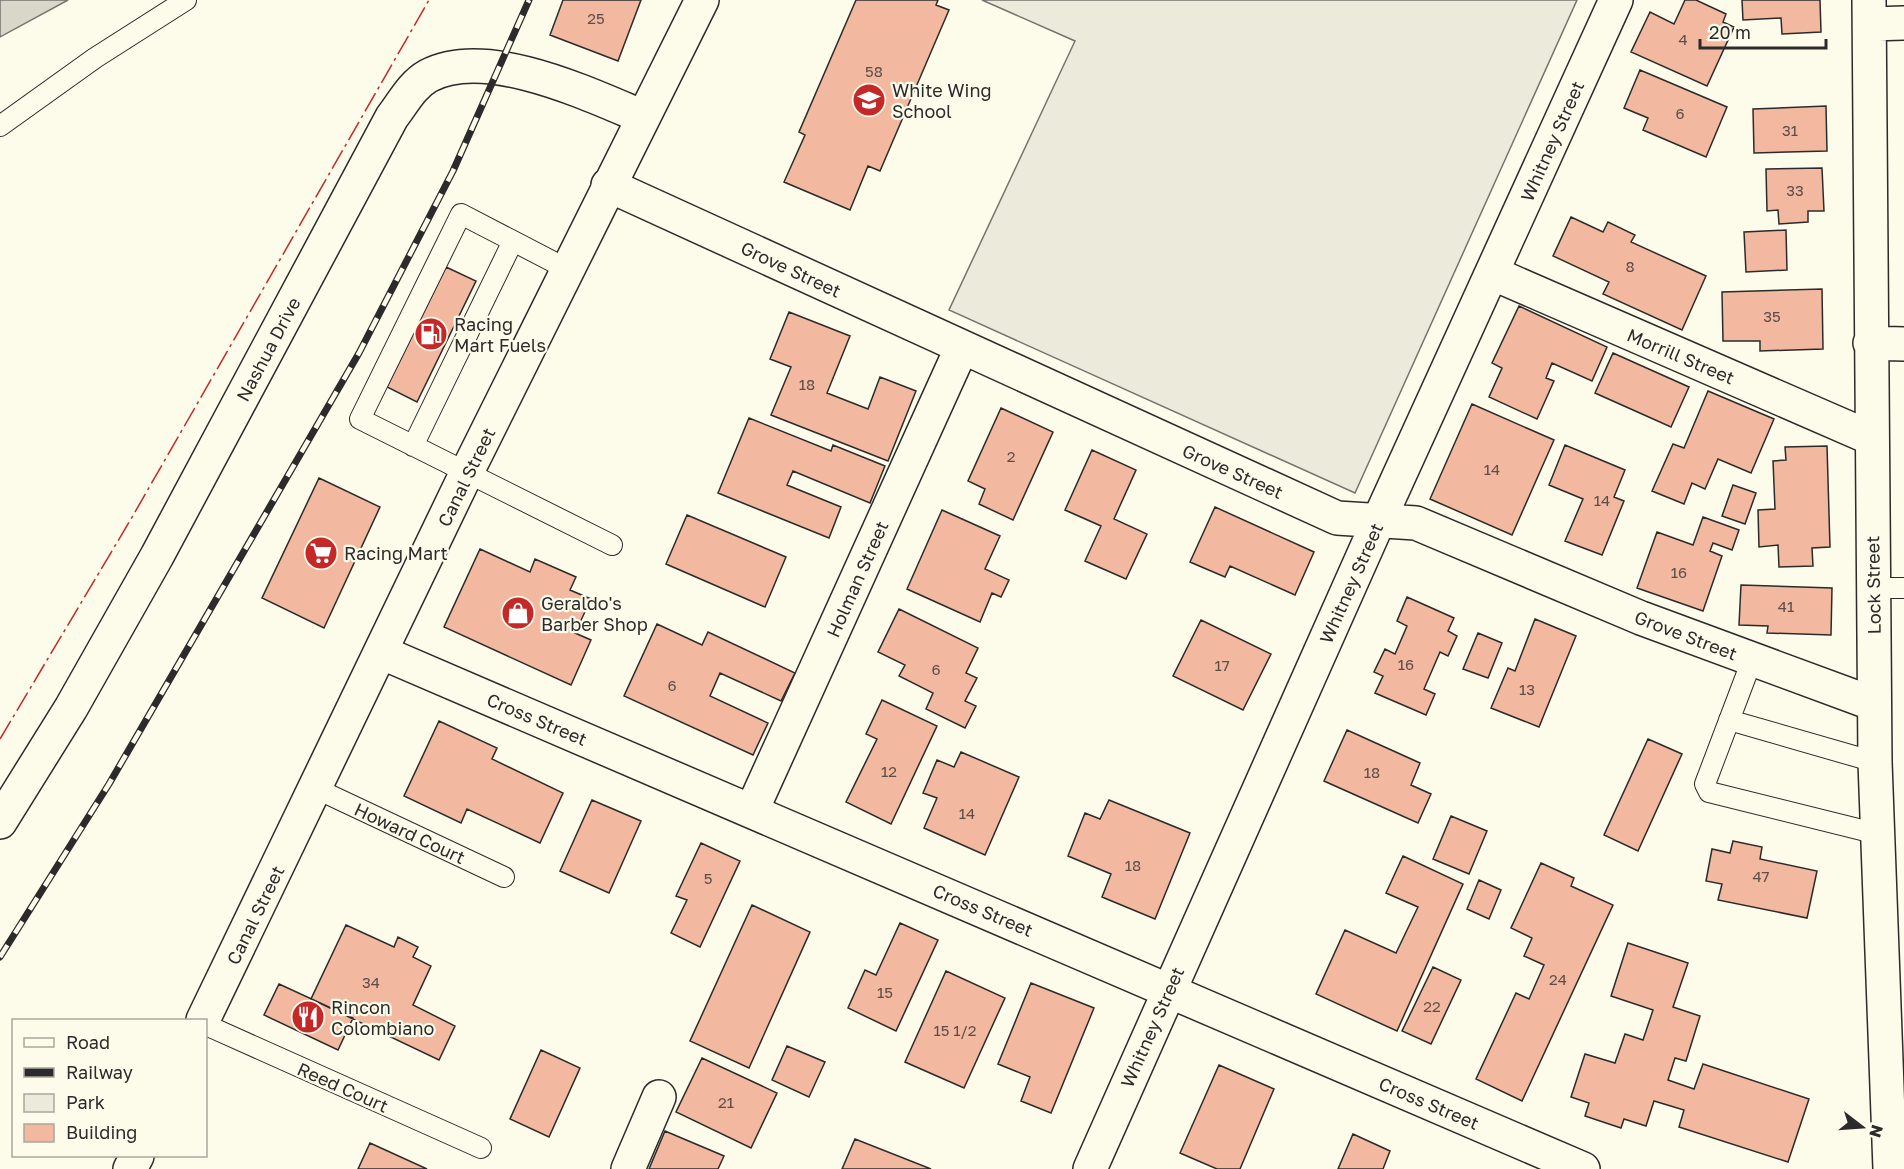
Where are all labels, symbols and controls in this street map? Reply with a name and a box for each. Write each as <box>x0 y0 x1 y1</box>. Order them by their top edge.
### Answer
house number: 25 <box>587 9 605 27</box>
scale bar <box>1700 12 1826 50</box>
text: 20 m <box>1709 21 1751 43</box>
house number: 4 <box>1678 30 1688 48</box>
house number: 58 <box>865 62 883 80</box>
street label: Whitney Street <box>1516 77 1588 205</box>
place label: White Wing School <box>892 79 992 122</box>
school or university icon: White Wing School <box>851 82 887 118</box>
house number: 6 <box>1675 104 1685 122</box>
house number: 31 <box>1782 121 1798 139</box>
house number: 33 <box>1786 181 1804 199</box>
street label: Grove Street <box>737 236 845 302</box>
house number: 8 <box>1625 257 1635 275</box>
street label: Nashua Drive <box>231 293 305 405</box>
house number: 35 <box>1763 307 1781 325</box>
place label: Racing Mart Fuels <box>454 313 546 356</box>
fuel station icon: Racing Mart Fuels <box>413 316 449 352</box>
street label: Morrill Street <box>1624 324 1738 388</box>
house number: 18 <box>799 375 815 393</box>
street label: Canal Street <box>433 424 499 530</box>
street label: Grove Street <box>1179 439 1287 503</box>
house number: 2 <box>1007 447 1015 465</box>
house number: 14 <box>1484 460 1500 478</box>
house number: 14 <box>1594 491 1610 509</box>
street label: Holman Street <box>821 517 893 641</box>
street label: Whitney Street <box>1315 519 1387 647</box>
supermarket icon: Racing Mart <box>303 535 339 571</box>
street label: Lock Street <box>1861 535 1885 635</box>
place label: Racing Mart <box>344 542 448 564</box>
house number: 16 <box>1671 563 1687 581</box>
place label: Geraldo's Barber Shop <box>541 592 648 635</box>
shop icon: Geraldo's Barber Shop <box>500 595 536 631</box>
house number: 41 <box>1778 597 1794 615</box>
street label: Grove Street <box>1632 605 1740 665</box>
house number: 16 <box>1398 655 1414 673</box>
house number: 17 <box>1214 656 1230 674</box>
house number: 6 <box>931 660 941 678</box>
house number: 6 <box>667 676 677 694</box>
house number: 13 <box>1519 680 1535 698</box>
street label: Cross Street <box>484 688 590 750</box>
house number: 12 <box>881 762 897 780</box>
house number: 18 <box>1364 763 1380 781</box>
street label: Howard Court <box>351 798 469 868</box>
house number: 14 <box>959 804 975 822</box>
house number: 18 <box>1125 856 1141 874</box>
street label: Canal Street <box>222 862 288 968</box>
house number: 47 <box>1752 867 1770 885</box>
house number: 5 <box>704 869 712 887</box>
street label: Cross Street <box>930 879 1036 941</box>
street label: Whitney Street <box>1116 963 1188 1091</box>
house number: 24 <box>1549 970 1567 988</box>
house number: 34 <box>362 973 380 991</box>
house number: 15 <box>877 983 893 1001</box>
place label: Rincon Colombiano <box>331 996 434 1039</box>
house number: 22 <box>1423 997 1441 1015</box>
restaurant icon: Rincon Colombiano <box>290 999 326 1035</box>
legend <box>12 1019 207 1157</box>
house number: 15 1/2 <box>934 1021 976 1039</box>
text: Road <box>66 1031 110 1053</box>
street label: Reed Court <box>294 1057 392 1117</box>
text: Railway <box>66 1061 133 1083</box>
street label: Cross Street <box>1376 1072 1482 1134</box>
text: Park <box>66 1091 105 1113</box>
house number: 21 <box>718 1093 734 1111</box>
north arrow <box>1832 1097 1892 1157</box>
text: Building <box>66 1121 137 1143</box>
text: N <box>1865 1123 1888 1140</box>

